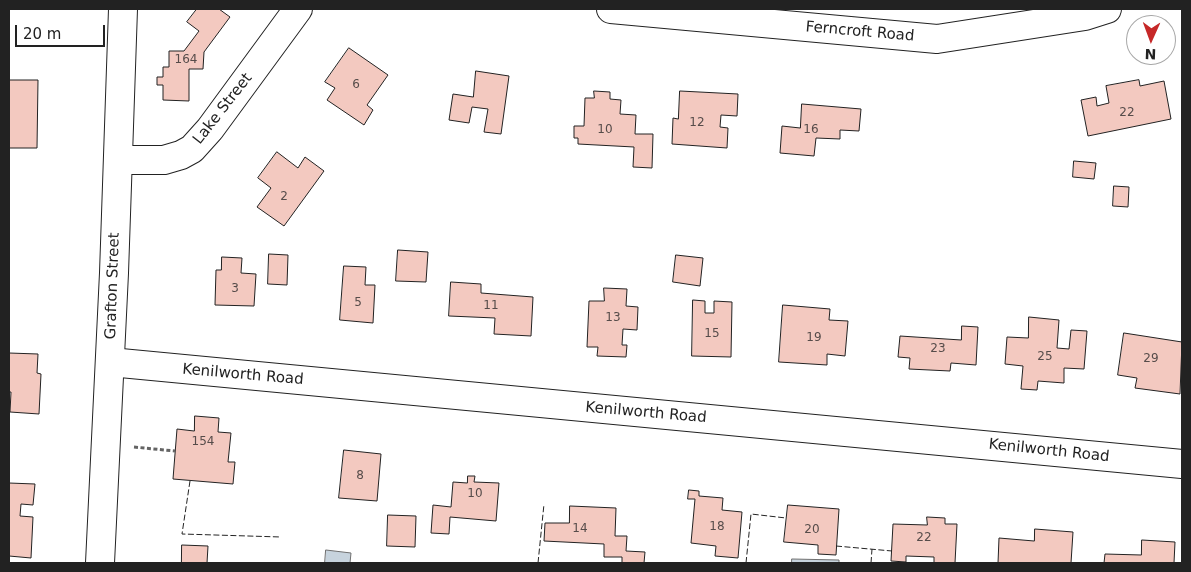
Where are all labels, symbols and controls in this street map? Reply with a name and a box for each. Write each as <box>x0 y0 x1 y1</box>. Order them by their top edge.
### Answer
scale bar <box>18 15 108 47</box>
north arrow <box>1126 15 1176 65</box>
street label: Ferncroft Road <box>805 18 915 46</box>
text: 20 m <box>23 25 61 43</box>
text: N <box>1144 46 1157 62</box>
house number: 164 <box>175 53 197 67</box>
street label: Lake Street <box>190 70 256 148</box>
house number: 6 <box>352 78 360 92</box>
house number: 22 <box>1119 106 1135 120</box>
house number: 12 <box>689 116 705 130</box>
house number: 10 <box>597 123 613 137</box>
house number: 16 <box>803 123 819 137</box>
house number: 2 <box>280 190 288 204</box>
street label: Grafton Street <box>102 232 124 340</box>
house number: 3 <box>231 282 239 296</box>
house number: 5 <box>354 296 362 310</box>
house number: 11 <box>483 299 499 313</box>
house number: 13 <box>605 311 621 325</box>
house number: 15 <box>704 327 720 341</box>
house number: 19 <box>806 331 822 345</box>
house number: 23 <box>930 342 946 356</box>
house number: 25 <box>1037 350 1053 364</box>
house number: 29 <box>1143 352 1159 366</box>
street label: Kenilworth Road <box>182 361 304 389</box>
street label: Kenilworth Road <box>585 399 707 427</box>
house number: 154 <box>192 435 214 449</box>
street label: Kenilworth Road <box>988 436 1110 466</box>
house number: 8 <box>356 469 364 483</box>
house number: 10 <box>467 487 483 501</box>
house number: 18 <box>709 520 725 534</box>
house number: 14 <box>572 522 588 536</box>
house number: 20 <box>804 523 820 537</box>
house number: 22 <box>916 531 932 545</box>

